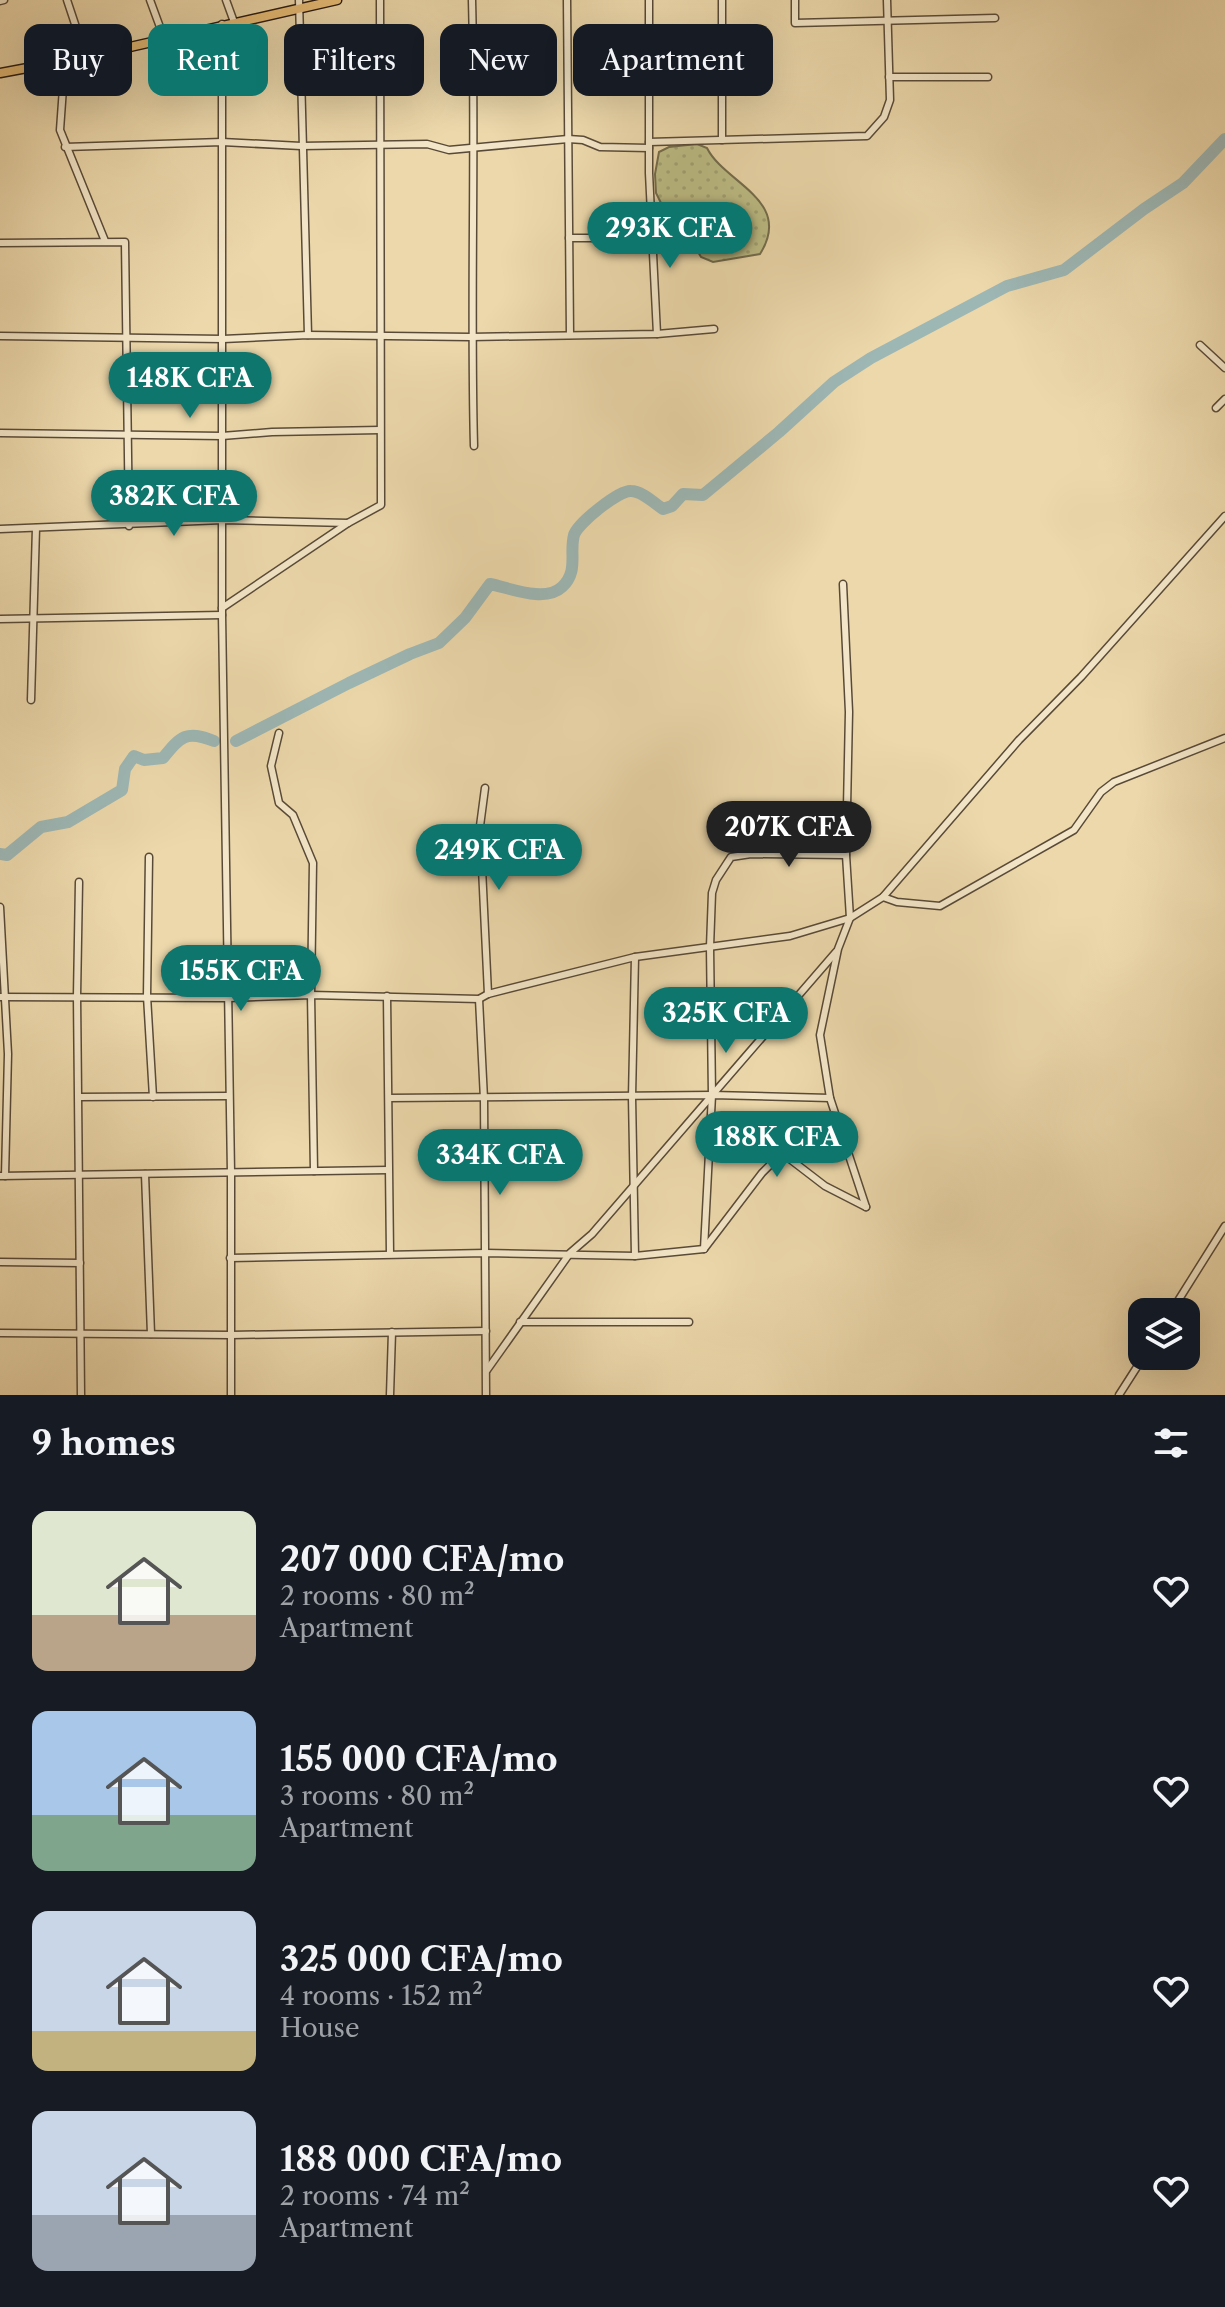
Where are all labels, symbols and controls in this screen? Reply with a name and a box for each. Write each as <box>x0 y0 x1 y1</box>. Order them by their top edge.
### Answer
chip: Buy <box>24 24 132 96</box>
chip: Rent <box>148 24 268 96</box>
chip: Filters <box>284 24 424 96</box>
chip: New <box>440 24 557 96</box>
chip: Apartment <box>573 24 773 96</box>
pin: 293K CFA <box>587 202 753 270</box>
text: 293K CFA <box>605 212 735 244</box>
pin: 148K CFA <box>107 352 273 420</box>
text: 148K CFA <box>127 362 253 394</box>
pin: 382K CFA <box>91 470 257 538</box>
text: 382K CFA <box>109 480 239 512</box>
pin: 207K CFA <box>706 801 872 869</box>
text: 207K CFA <box>724 811 854 843</box>
pin: 249K CFA <box>416 824 582 892</box>
text: 249K CFA <box>434 834 564 866</box>
pin: 155K CFA <box>158 945 324 1013</box>
text: 155K CFA <box>179 955 303 987</box>
pin: 325K CFA <box>643 987 809 1055</box>
text: 325K CFA <box>662 997 790 1029</box>
pin: 188K CFA <box>694 1111 860 1179</box>
text: 188K CFA <box>713 1121 841 1153</box>
pin: 334K CFA <box>417 1129 583 1197</box>
text: 334K CFA <box>436 1139 564 1171</box>
map controls <box>1128 1298 1200 1370</box>
button: layers <box>1128 1298 1200 1370</box>
icon: filters <box>1149 1421 1193 1465</box>
text: 9 homes <box>32 1422 176 1464</box>
text: 207 000 CFA/mo <box>280 1538 564 1580</box>
icon: home <box>96 1543 192 1639</box>
icon: heart <box>1149 1569 1193 1613</box>
text: 2 rooms · 80 m² <box>280 1580 475 1612</box>
text: Apartment <box>280 1612 413 1644</box>
text: 155 000 CFA/mo <box>280 1738 558 1780</box>
icon: home <box>96 1743 192 1839</box>
icon: heart <box>1149 1769 1193 1813</box>
text: 3 rooms · 80 m² <box>280 1780 474 1812</box>
text: Apartment <box>280 1812 413 1844</box>
text: 325 000 CFA/mo <box>280 1938 563 1980</box>
icon: home <box>96 1943 192 2039</box>
icon: heart <box>1149 1969 1193 2013</box>
text: 4 rooms · 152 m² <box>280 1980 483 2012</box>
text: House <box>280 2012 360 2044</box>
text: 188 000 CFA/mo <box>280 2138 562 2180</box>
icon: home <box>96 2143 192 2239</box>
icon: heart <box>1149 2169 1193 2213</box>
text: 2 rooms · 74 m² <box>280 2180 470 2212</box>
text: Apartment <box>280 2212 413 2244</box>

